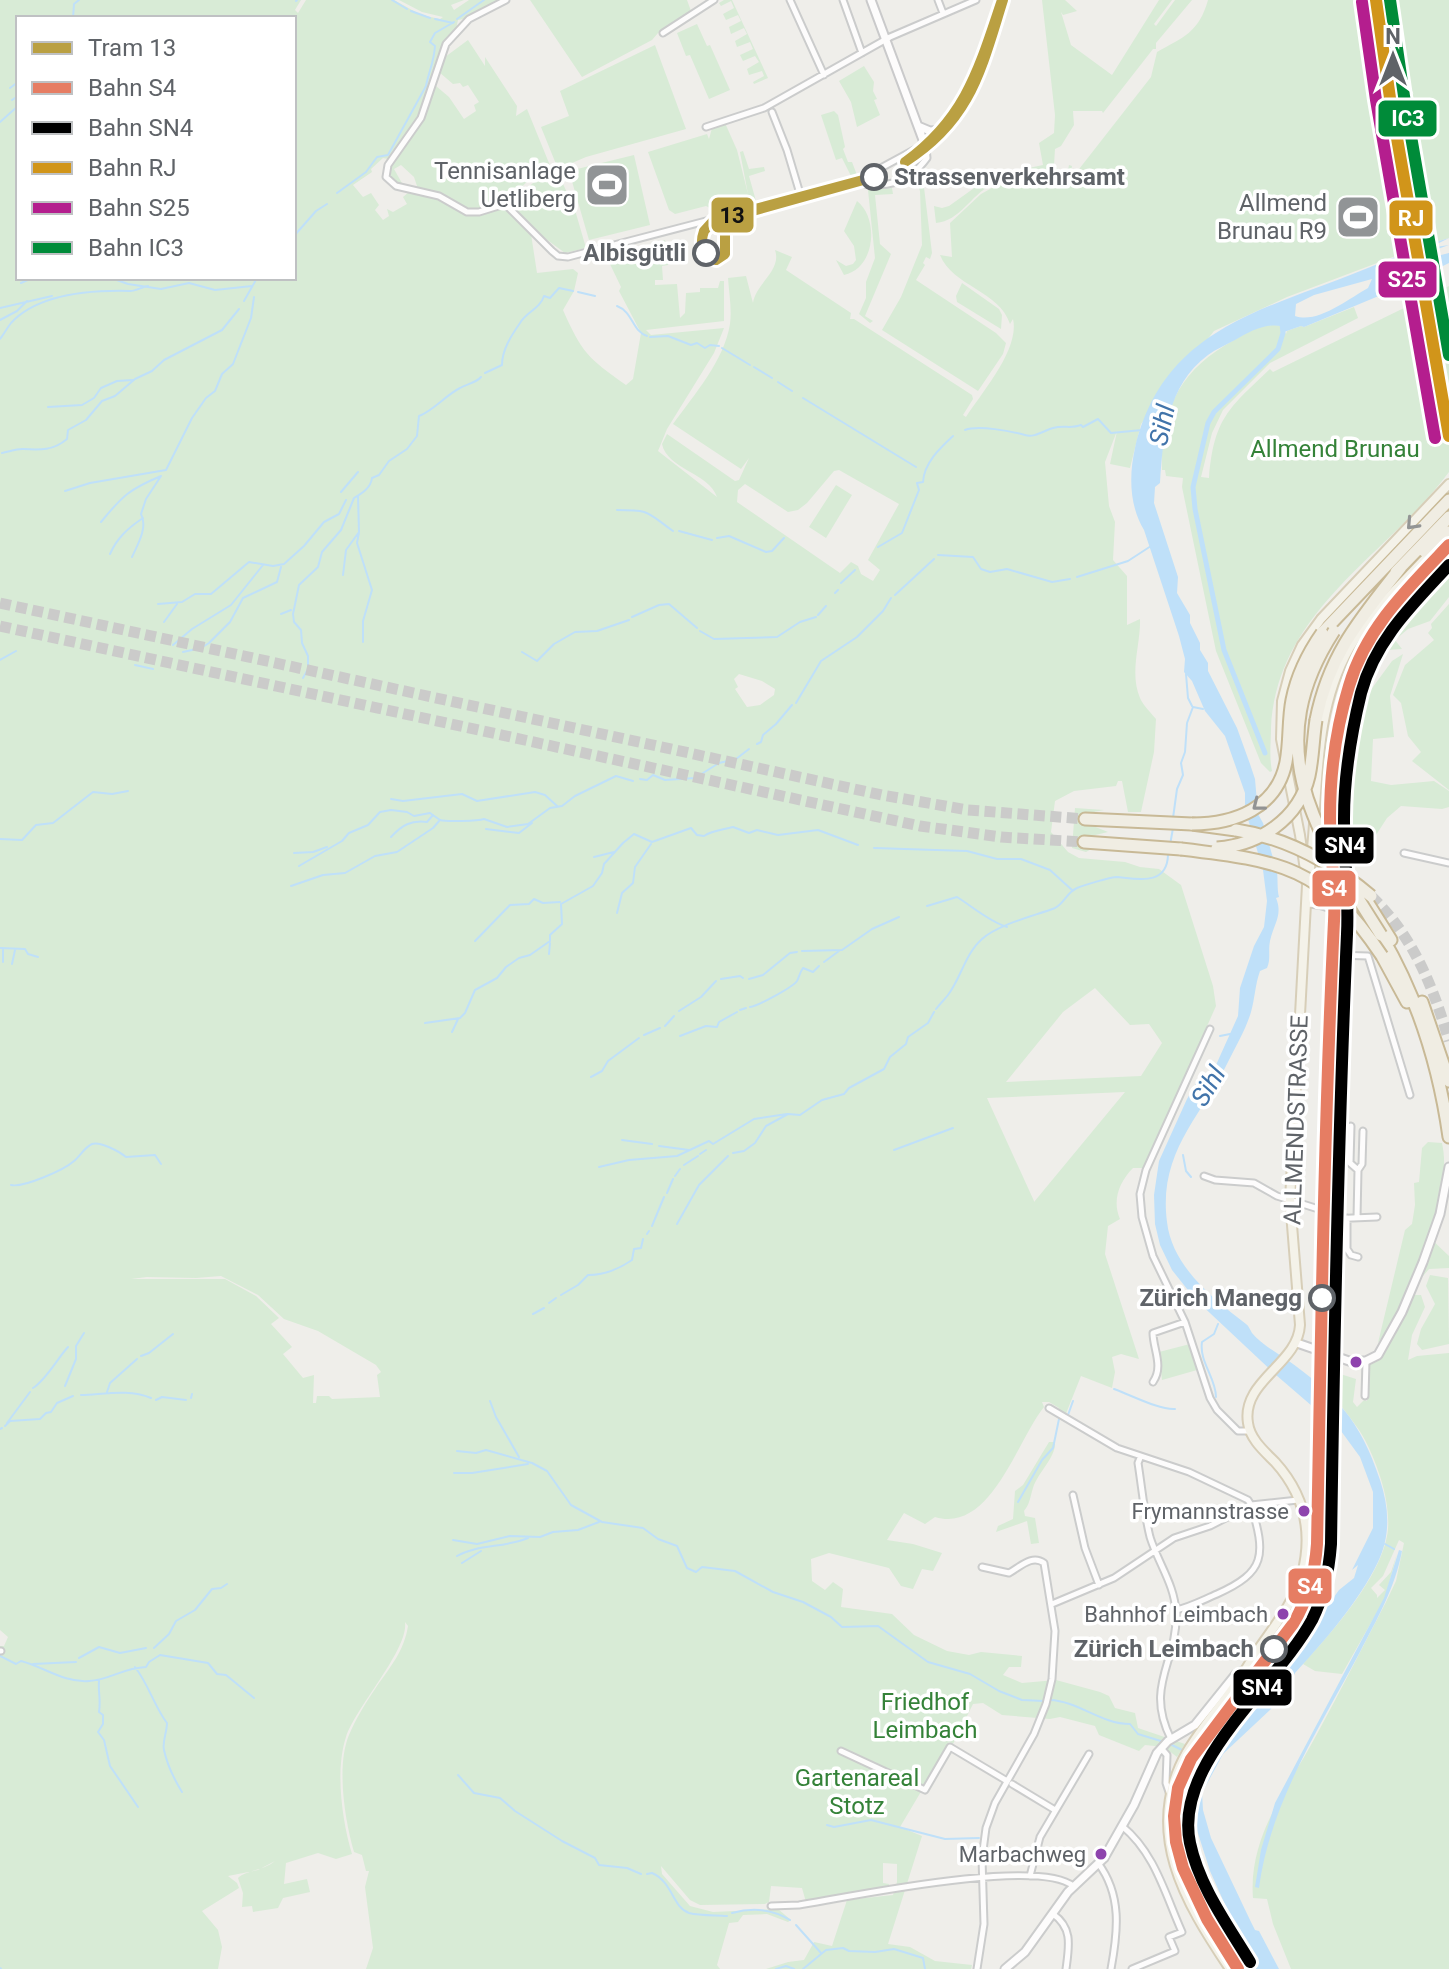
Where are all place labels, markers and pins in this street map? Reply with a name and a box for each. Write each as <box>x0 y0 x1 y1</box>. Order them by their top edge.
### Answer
place label: Tennisanlage Uetliberg <box>434 157 576 213</box>
sports icon: Tennisanlage Uetliberg <box>583 161 631 209</box>
place label: Strassenverkehrsamt <box>894 163 1125 191</box>
marker: Strassenverkehrsamt <box>861 164 887 190</box>
place label: Allmend Brunau R9 <box>1217 189 1327 245</box>
sports icon: Allmend Brunau R9 <box>1334 193 1382 241</box>
place label: Albisgütli <box>583 239 686 267</box>
marker: Albisgütli <box>693 240 719 266</box>
place label: Zürich Manegg <box>1139 1284 1302 1312</box>
marker: Zürich Manegg <box>1309 1285 1335 1311</box>
unlabelled marker <box>1348 1354 1364 1370</box>
place label: Frymannstrasse <box>1132 1499 1289 1524</box>
marker: Frymannstrasse <box>1296 1503 1312 1519</box>
place label: Bahnhof Leimbach <box>1084 1602 1268 1627</box>
marker: Bahnhof Leimbach <box>1275 1606 1291 1622</box>
place label: Zürich Leimbach <box>1074 1635 1254 1663</box>
marker: Zürich Leimbach <box>1261 1636 1287 1662</box>
place label: Marbachweg <box>959 1842 1086 1867</box>
marker: Marbachweg <box>1093 1846 1109 1862</box>

